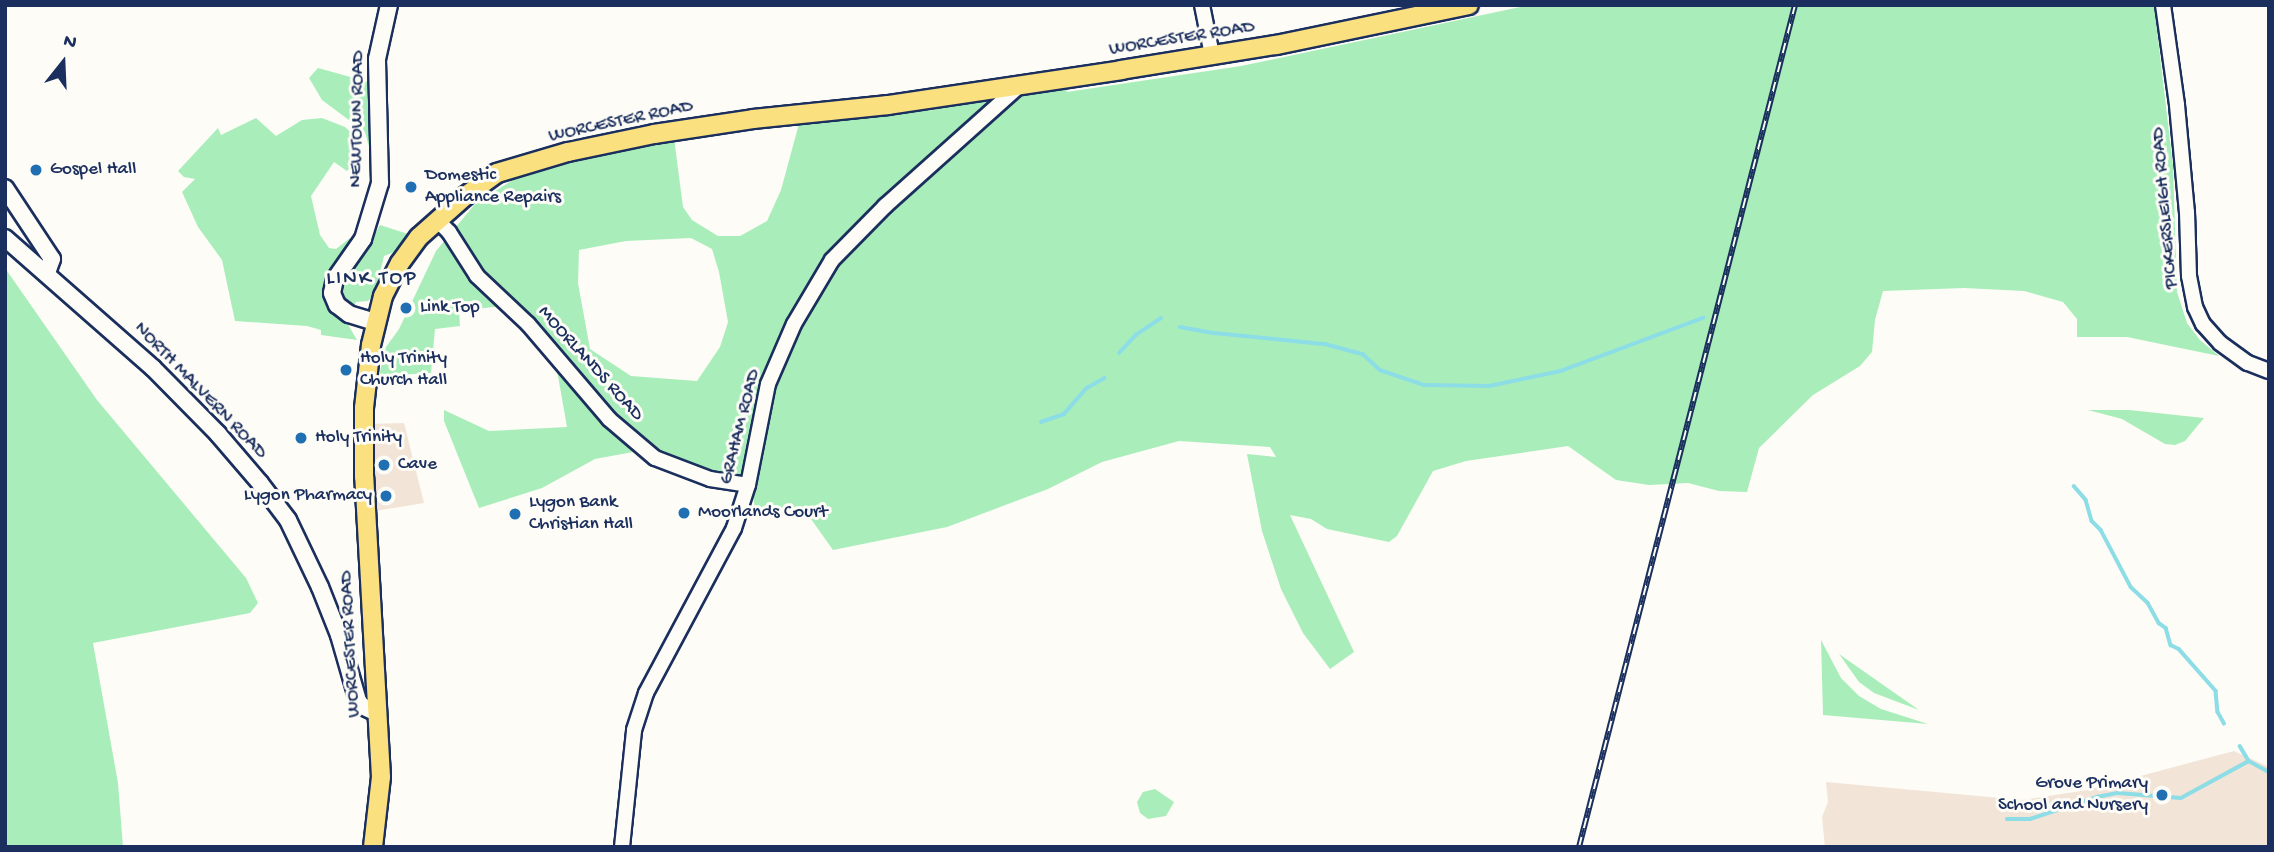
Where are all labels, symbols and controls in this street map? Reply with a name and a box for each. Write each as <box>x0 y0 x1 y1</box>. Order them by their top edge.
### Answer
street label: WORCESTER ROAD <box>1108 16 1256 62</box>
north arrow <box>28 28 98 98</box>
text: N <box>60 30 79 55</box>
street label: NEWTOWN ROAD <box>345 50 371 188</box>
street label: WORCESTER ROAD <box>547 96 695 148</box>
street label: PICKERSLEIGH ROAD <box>2148 126 2184 290</box>
place label: Gospel Hall <box>50 159 136 181</box>
marker: Gospel Hall <box>28 162 44 178</box>
place label: Domestic Appliance Repairs <box>425 165 561 209</box>
marker: Domestic Appliance Repairs <box>403 179 419 195</box>
district label: LINK TOP <box>327 267 417 293</box>
place label: Link Top <box>420 297 480 319</box>
marker: Link Top <box>398 300 414 316</box>
street label: MOORLANDS ROAD <box>532 302 648 426</box>
street label: NORTH MALVERN ROAD <box>129 318 271 464</box>
place label: Holy Trinity Church Hall <box>360 348 447 392</box>
marker: Holy Trinity Church Hall <box>338 362 354 378</box>
street label: GRAHAM ROAD <box>716 367 766 487</box>
place label: Holy Trinity <box>315 427 402 449</box>
marker: Holy Trinity <box>293 430 309 446</box>
place label: Cave <box>398 454 437 476</box>
marker: Cave <box>376 457 392 473</box>
place label: Lygon Pharmacy <box>244 485 372 507</box>
marker: Lygon Pharmacy <box>378 488 394 504</box>
place label: Lygon Bank Christian Hall <box>529 492 633 536</box>
place label: Moorlands Court <box>698 502 828 524</box>
marker: Moorlands Court <box>676 505 692 521</box>
marker: Lygon Bank Christian Hall <box>507 506 523 522</box>
street label: WORCESTER ROAD <box>336 570 366 718</box>
place label: Grove Primary School and Nursery <box>1998 773 2148 817</box>
marker: Grove Primary School and Nursery <box>2154 787 2170 803</box>

